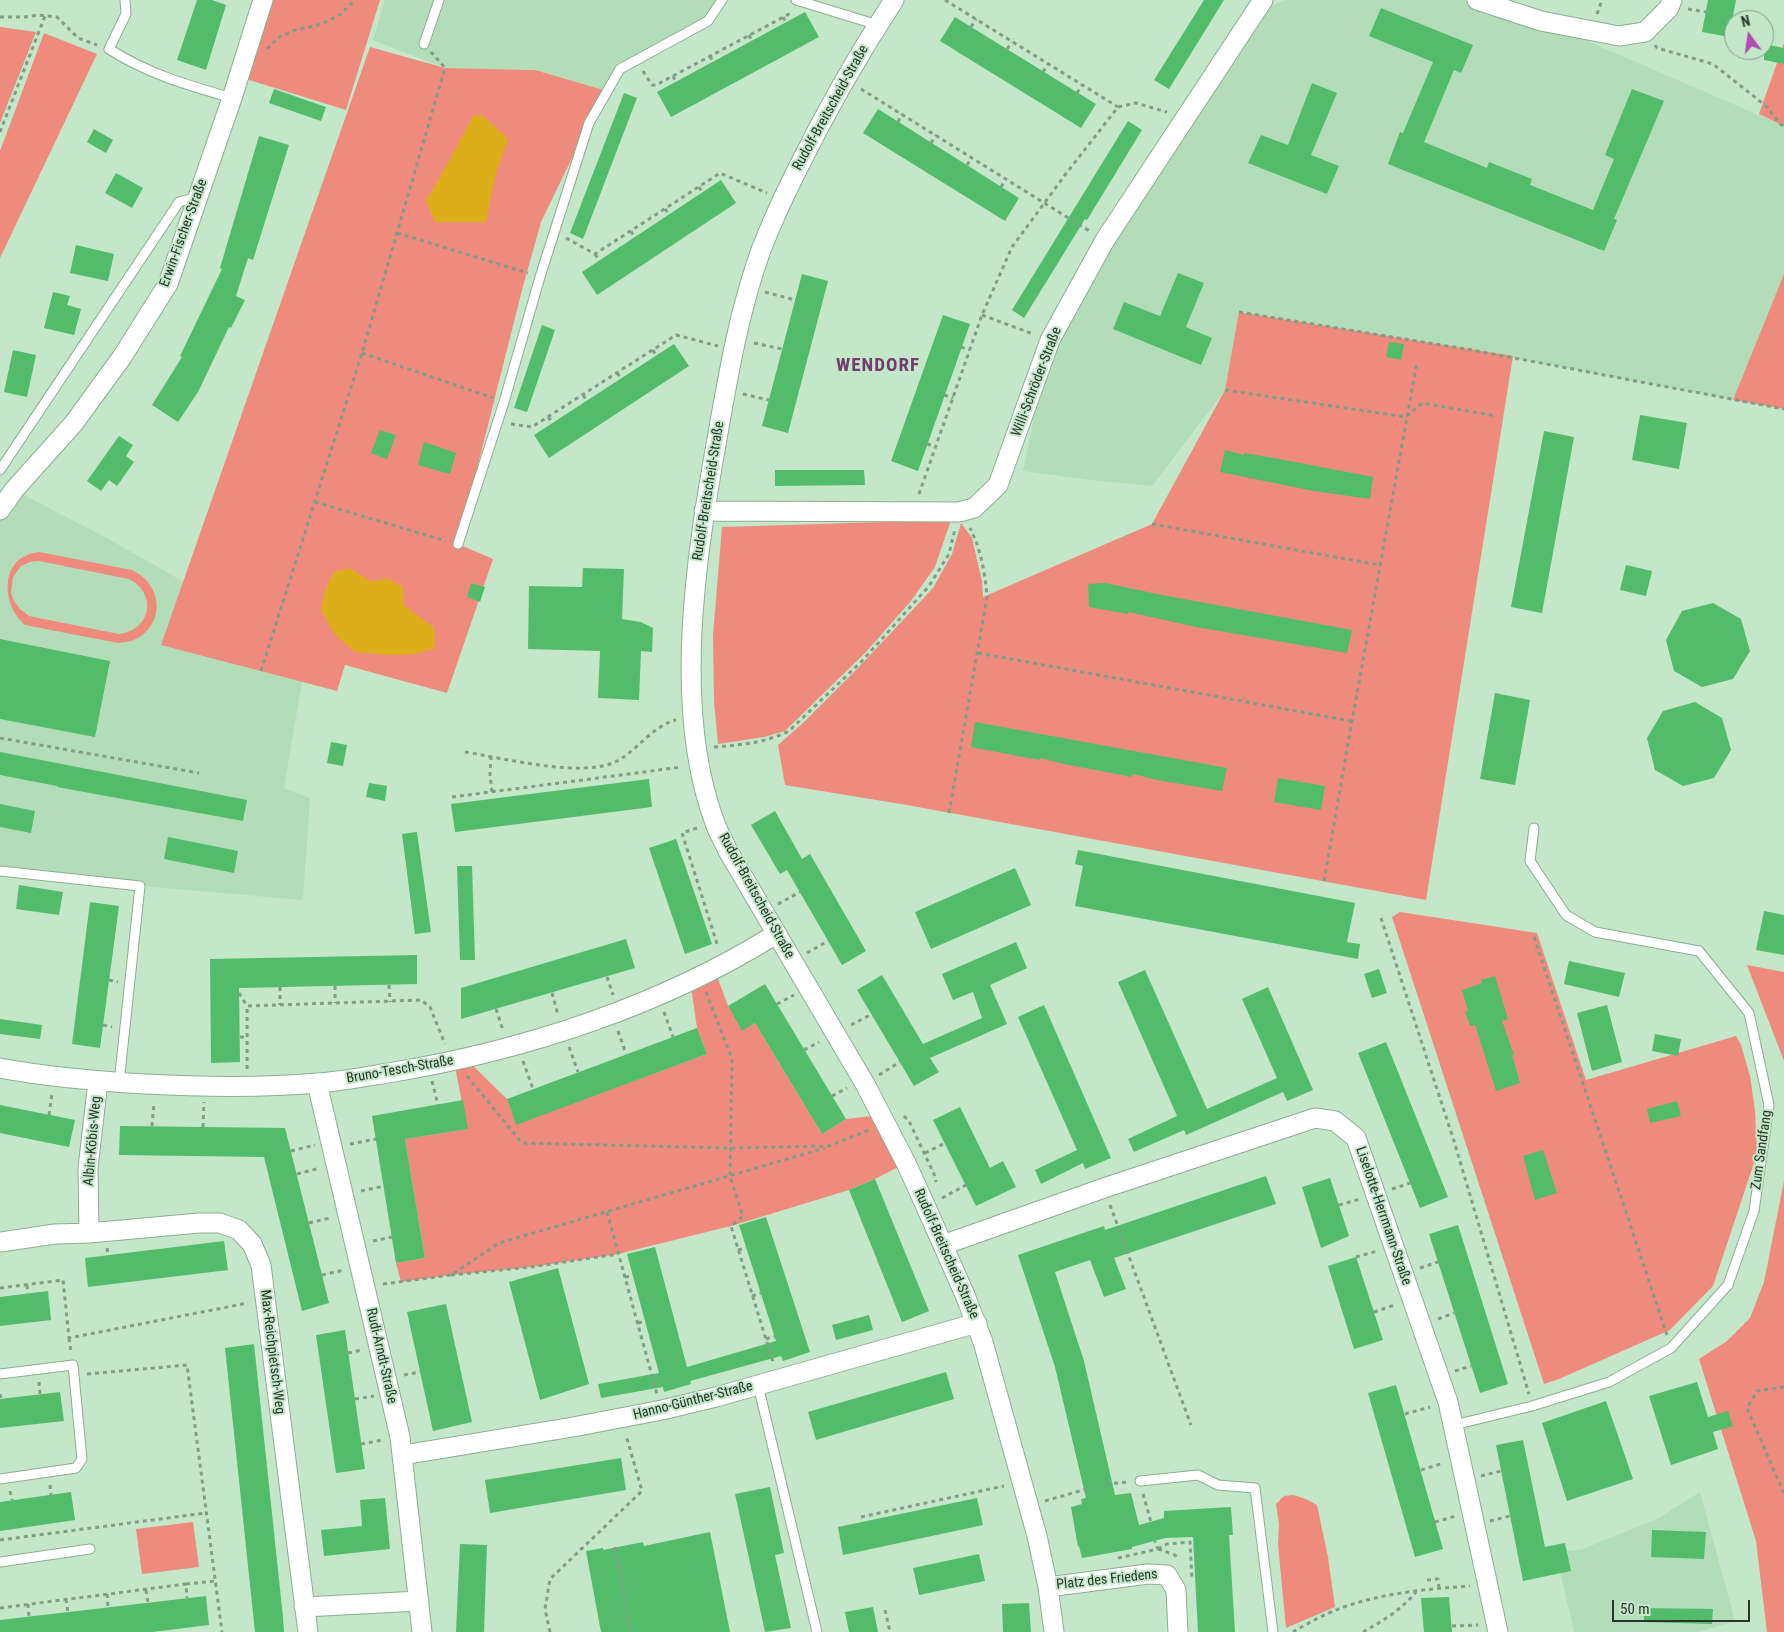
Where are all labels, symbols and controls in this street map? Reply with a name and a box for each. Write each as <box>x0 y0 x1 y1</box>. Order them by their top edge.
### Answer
north arrow <box>1724 10 1774 60</box>
text: N <box>1740 13 1752 30</box>
street label: Rudolf-Breitscheid-Straße <box>790 42 872 174</box>
street label: Erwin-Fischer-Straße <box>157 177 211 289</box>
street label: Willi-Schröder-Straße <box>1008 325 1066 439</box>
district label: WENDORF <box>835 355 921 377</box>
street label: Rudolf-Breitscheid-Straße <box>690 420 728 562</box>
street label: Rudolf-Breitscheid-Straße <box>715 830 797 962</box>
street label: Bruno-Tesch-Straße <box>345 1052 455 1088</box>
street label: Albin-Köbis-Weg <box>81 1095 105 1187</box>
street label: Zum Sandfang <box>1748 1109 1776 1191</box>
street label: Liselotte-Herrmann-Straße <box>1351 1145 1415 1287</box>
street label: Rudolf-Breitscheid-Straße <box>910 1186 982 1322</box>
street label: Max-Reichpietsch-Weg <box>256 1289 288 1415</box>
street label: Rudi-Arndt-Straße <box>362 1307 400 1405</box>
street label: Hanno-Günther-Straße <box>632 1378 754 1424</box>
street label: Platz des Friedens <box>1056 1566 1158 1594</box>
scale bar <box>1614 1590 1752 1622</box>
text: 50 m <box>1620 1600 1650 1618</box>

